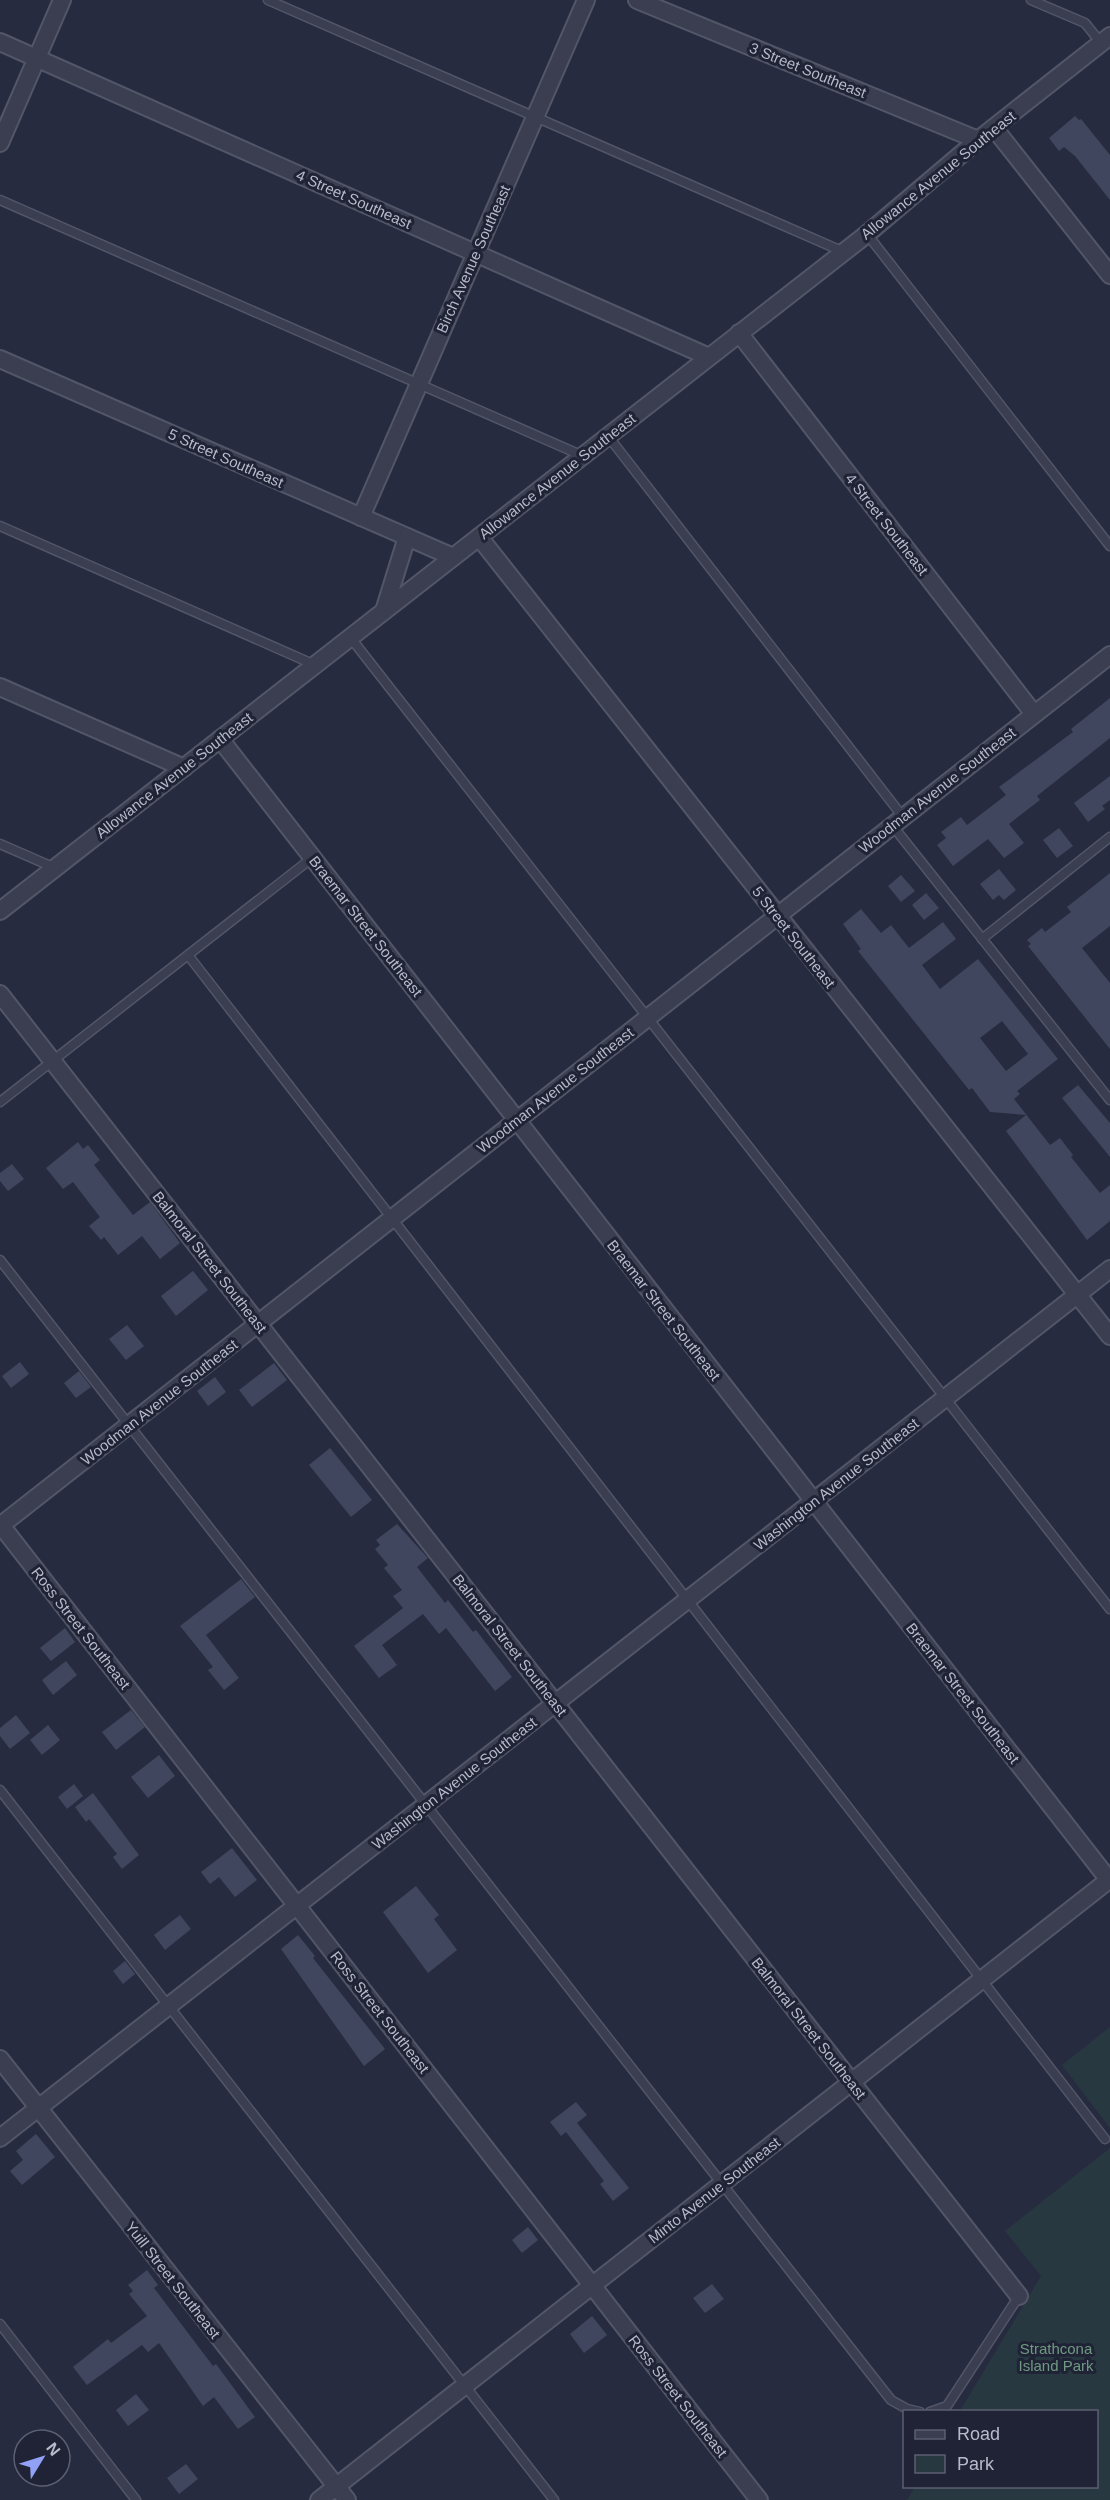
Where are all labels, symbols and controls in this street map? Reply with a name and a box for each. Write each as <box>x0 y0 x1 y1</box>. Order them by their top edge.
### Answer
street label: 3 Street Southeast <box>747 39 870 101</box>
street label: Allowance Avenue Southeast <box>857 107 1019 243</box>
street label: 4 Street Southeast <box>294 166 415 232</box>
street label: Birch Avenue Southeast <box>433 182 514 335</box>
street label: Allowance Avenue Southeast <box>475 409 639 542</box>
street label: 5 Street Southeast <box>166 425 287 491</box>
street label: 4 Street Southeast <box>842 470 932 579</box>
street label: Allowance Avenue Southeast <box>92 708 256 841</box>
street label: Woodman Avenue Southeast <box>855 723 1019 856</box>
street label: Braemar Street Southeast <box>306 852 427 1000</box>
street label: 5 Street Southeast <box>749 883 839 992</box>
street label: Woodman Avenue Southeast <box>473 1023 637 1156</box>
street label: Balmoral Street Southeast <box>149 1188 271 1337</box>
street label: Braemar Street Southeast <box>604 1236 725 1384</box>
street label: Woodman Avenue Southeast <box>77 1335 241 1468</box>
street label: Washington Avenue Southeast <box>750 1414 922 1554</box>
street label: Ross Street Southeast <box>28 1564 134 1693</box>
street label: Balmoral Street Southeast <box>449 1571 571 1720</box>
street label: Braemar Street Southeast <box>903 1619 1024 1767</box>
street label: Washington Avenue Southeast <box>368 1713 540 1853</box>
street label: Ross Street Southeast <box>327 1948 433 2077</box>
street label: Balmoral Street Southeast <box>748 1954 870 2103</box>
street label: Minto Avenue Southeast <box>645 2133 784 2247</box>
street label: Yuill Street Southeast <box>122 2218 224 2342</box>
street label: Ross Street Southeast <box>625 2332 731 2461</box>
park label: Strathcona Island Park <box>1018 2340 1094 2374</box>
legend <box>903 2410 1098 2488</box>
text: Road <box>957 2424 1000 2444</box>
north arrow <box>12 2428 72 2488</box>
text: N <box>43 2439 64 2459</box>
text: Park <box>957 2454 995 2474</box>

